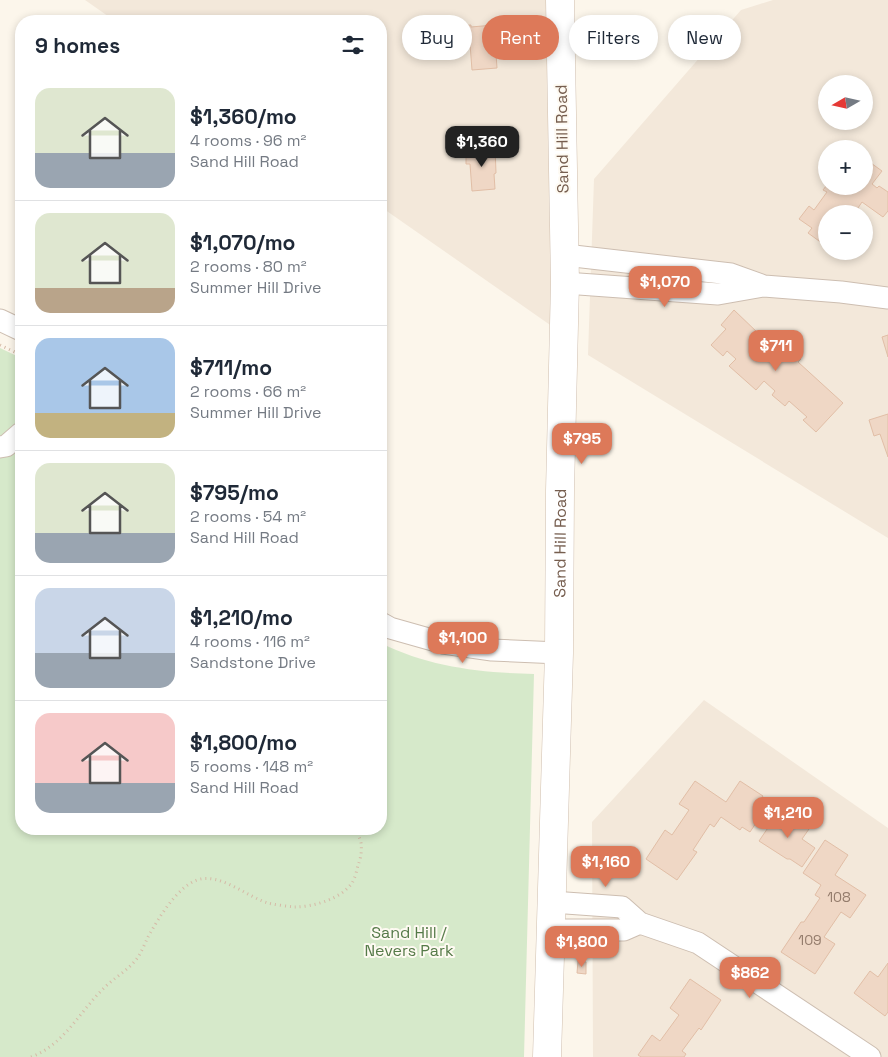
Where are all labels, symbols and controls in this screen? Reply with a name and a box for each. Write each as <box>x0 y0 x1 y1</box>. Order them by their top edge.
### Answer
chip: Buy <box>402 15 472 60</box>
chip: Rent <box>482 15 559 60</box>
chip: Filters <box>569 15 658 60</box>
chip: New <box>668 15 741 60</box>
icon: filters <box>339 31 367 59</box>
text: 9 homes <box>35 32 120 59</box>
north arrow <box>818 75 872 130</box>
map controls <box>818 75 873 260</box>
street label: Sand Hill Road <box>551 84 573 194</box>
text: $1,360/mo <box>190 103 297 130</box>
icon: home <box>75 108 135 168</box>
pin: $1,360 <box>441 126 523 168</box>
text: 4 rooms · 96 m² <box>190 130 306 151</box>
text: $1,360 <box>456 131 508 152</box>
button: + <box>818 140 873 195</box>
text: Sand Hill Road <box>190 151 299 172</box>
button: − <box>818 205 873 260</box>
text: $1,070/mo <box>190 229 295 256</box>
icon: home <box>75 233 135 293</box>
text: 2 rooms · 80 m² <box>190 256 307 277</box>
pin: $1,070 <box>624 266 706 308</box>
text: $1,070 <box>640 271 690 292</box>
text: Summer Hill Drive <box>190 277 321 298</box>
pin: $711 <box>746 330 806 372</box>
text: $711 <box>760 335 792 356</box>
text: $711/mo <box>190 354 272 381</box>
icon: home <box>75 358 135 418</box>
text: 2 rooms · 66 m² <box>190 381 306 402</box>
text: Summer Hill Drive <box>190 402 321 423</box>
pin: $795 <box>552 422 612 465</box>
text: $795 <box>563 428 601 449</box>
text: $795/mo <box>190 479 279 506</box>
icon: home <box>75 483 135 543</box>
street label: Sand Hill Road <box>549 489 571 598</box>
text: 2 rooms · 54 m² <box>190 506 306 527</box>
text: Sand Hill Road <box>190 527 299 548</box>
text: $1,210/mo <box>190 604 293 631</box>
icon: home <box>75 608 135 668</box>
pin: $1,100 <box>422 622 504 664</box>
text: $1,100 <box>439 627 487 648</box>
text: 4 rooms · 116 m² <box>190 631 310 652</box>
text: Sandstone Drive <box>190 652 316 673</box>
text: $1,800/mo <box>190 729 297 756</box>
icon: home <box>75 733 135 793</box>
text: 5 rooms · 148 m² <box>190 756 313 777</box>
text: Sand Hill Road <box>190 777 299 798</box>
pin: $1,210 <box>747 796 829 839</box>
text: $1,210 <box>764 802 812 823</box>
pin: $1,160 <box>565 846 647 888</box>
text: $1,160 <box>582 851 630 872</box>
house number: 108 <box>827 888 851 906</box>
park label: Sand Hill / Nevers Park <box>364 922 454 961</box>
pin: $1,800 <box>541 926 623 968</box>
text: $1,800 <box>556 931 608 952</box>
house number: 109 <box>798 931 822 949</box>
pin: $862 <box>720 956 780 999</box>
text: $862 <box>731 962 769 983</box>

